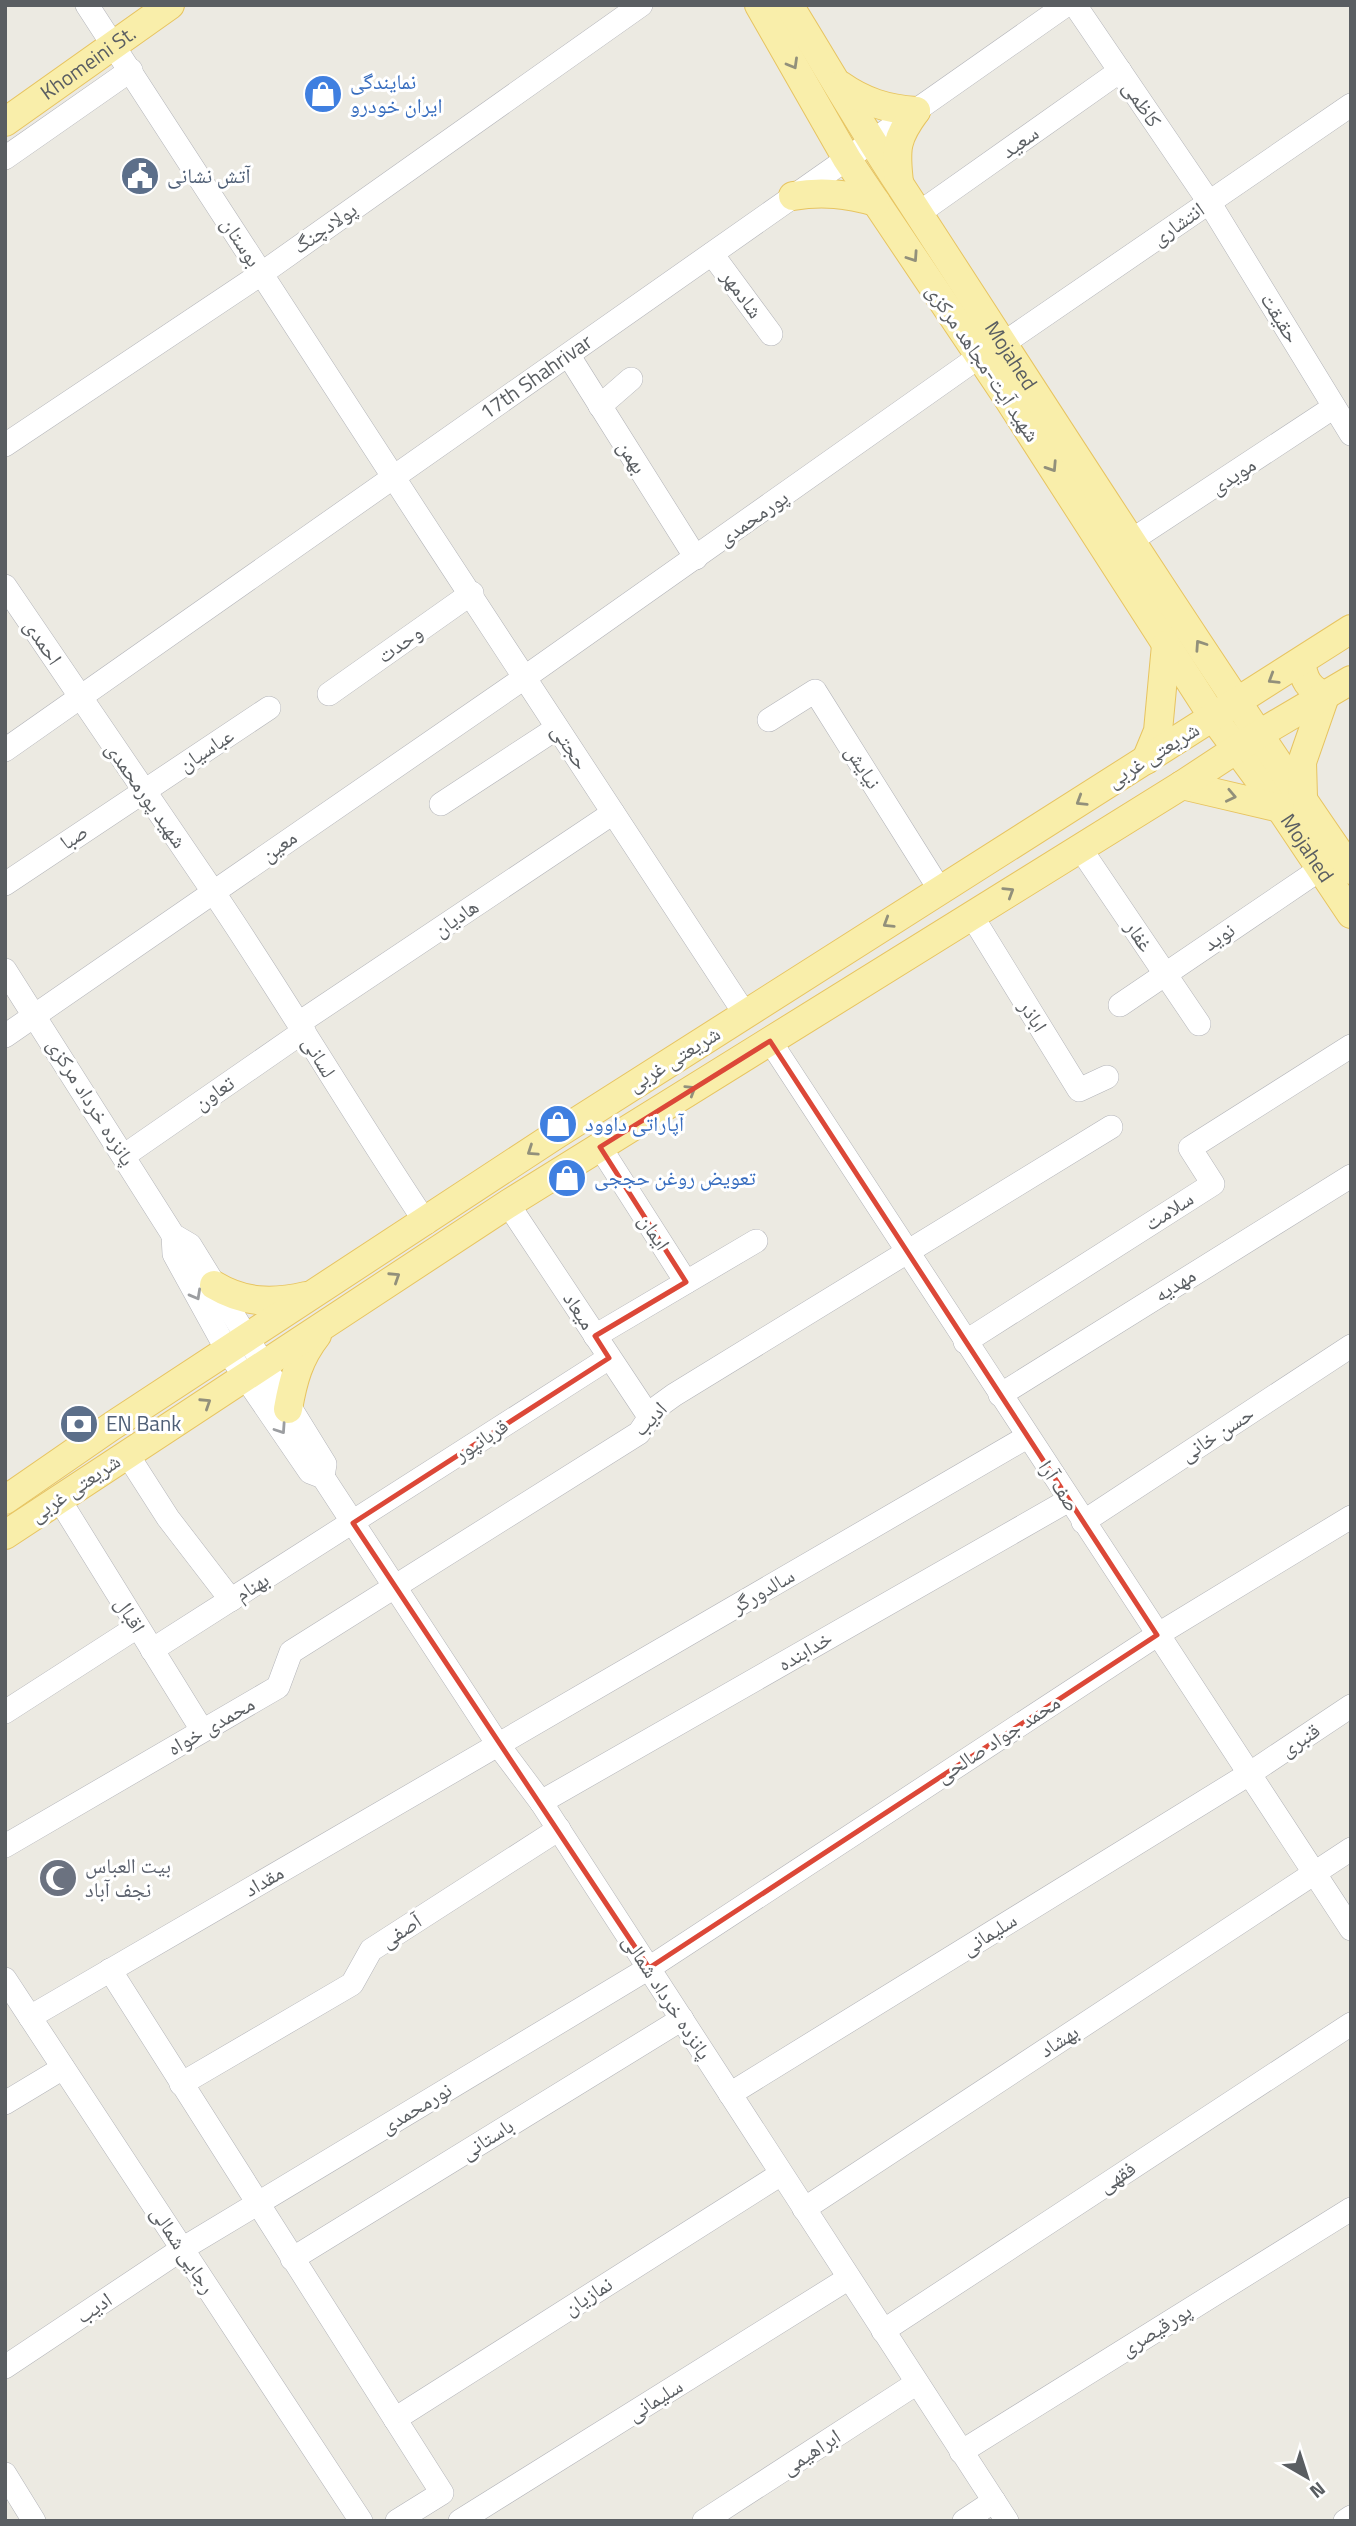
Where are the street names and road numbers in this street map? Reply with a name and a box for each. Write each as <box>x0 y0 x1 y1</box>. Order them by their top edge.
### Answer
street label: Khomeini St. <box>33 17 142 107</box>
street label: کاظمی <box>1115 73 1171 134</box>
street label: سعید <box>994 117 1045 166</box>
street label: پولادچنگ <box>286 193 363 261</box>
street label: انتشاری <box>1144 193 1211 253</box>
street label: بوستان <box>214 210 270 273</box>
street label: شادمهر <box>713 261 772 325</box>
street label: شهید آیت-مجاهد مرکزی <box>919 277 1049 448</box>
street label: حقیقت <box>1253 286 1309 349</box>
street label: Mojahed <box>977 314 1046 396</box>
street label: 17th Shahrivar <box>473 326 598 427</box>
street label: بهمن <box>610 433 656 480</box>
street label: مویدی <box>1203 448 1262 502</box>
street label: پورمحمدی <box>710 481 794 553</box>
street label: احمدی <box>17 612 71 671</box>
street label: وحدت <box>370 616 429 670</box>
street label: شریعتی غربی <box>1100 713 1205 795</box>
street label: حجتی <box>544 717 598 776</box>
street label: عباسیان <box>171 719 240 779</box>
street label: شهید پورمحمدی <box>98 734 196 854</box>
street label: نیایش <box>838 738 890 795</box>
street label: Mojahed <box>1273 807 1342 888</box>
street label: صبا <box>53 815 94 857</box>
street label: معین <box>254 821 303 869</box>
street label: هادیان <box>426 890 485 944</box>
street label: غفار <box>1117 912 1162 958</box>
street label: نوید <box>1196 914 1241 959</box>
street label: اباذر <box>1011 992 1056 1038</box>
street label: شریعتی غربی <box>621 1017 726 1099</box>
street label: لسانی <box>295 1029 345 1084</box>
street label: پانزده خرداد مرکزی <box>40 1031 144 1172</box>
street label: تعاون <box>187 1067 240 1118</box>
street label: سلامت <box>1137 1182 1200 1238</box>
street label: ایمان <box>631 1207 679 1256</box>
street label: مهدیه <box>1147 1259 1202 1309</box>
street label: میعاد <box>556 1285 604 1336</box>
street label: ادیب <box>625 1394 674 1443</box>
street label: حسن خانی <box>1173 1397 1260 1469</box>
street label: قربانپور <box>446 1409 514 1469</box>
street label: شریعتی غربی <box>22 1445 127 1530</box>
street label: صف آرا <box>1031 1453 1089 1518</box>
street label: سالدورگر <box>724 1559 800 1622</box>
street label: بهنام <box>228 1563 275 1609</box>
street label: اقبال <box>107 1590 154 1639</box>
street label: خدابنده <box>771 1622 838 1679</box>
street label: محمد جواد صالحی <box>929 1686 1066 1791</box>
street label: محمدی خواه <box>161 1687 260 1763</box>
street label: قنبری <box>1273 1714 1326 1764</box>
street label: مقداد <box>238 1856 289 1904</box>
street label: سلیمانی <box>954 1903 1023 1963</box>
street label: آصفی <box>373 1904 428 1956</box>
street label: پانزده خرداد شمالی <box>615 1927 721 2066</box>
street label: بهشاد <box>1032 2015 1085 2065</box>
street label: نورمحمدی <box>373 2073 458 2141</box>
street label: باستانی <box>453 2109 520 2167</box>
street label: فقهی <box>1091 2152 1142 2200</box>
street label: رجایی شمالی <box>143 2199 224 2300</box>
street label: نمازیان <box>557 2268 618 2323</box>
street label: ادیب <box>69 2283 118 2331</box>
street label: پورقیصری <box>1113 2295 1198 2364</box>
street label: سلیمانی <box>620 2369 689 2429</box>
street label: ابراهیمی <box>774 2420 847 2482</box>

